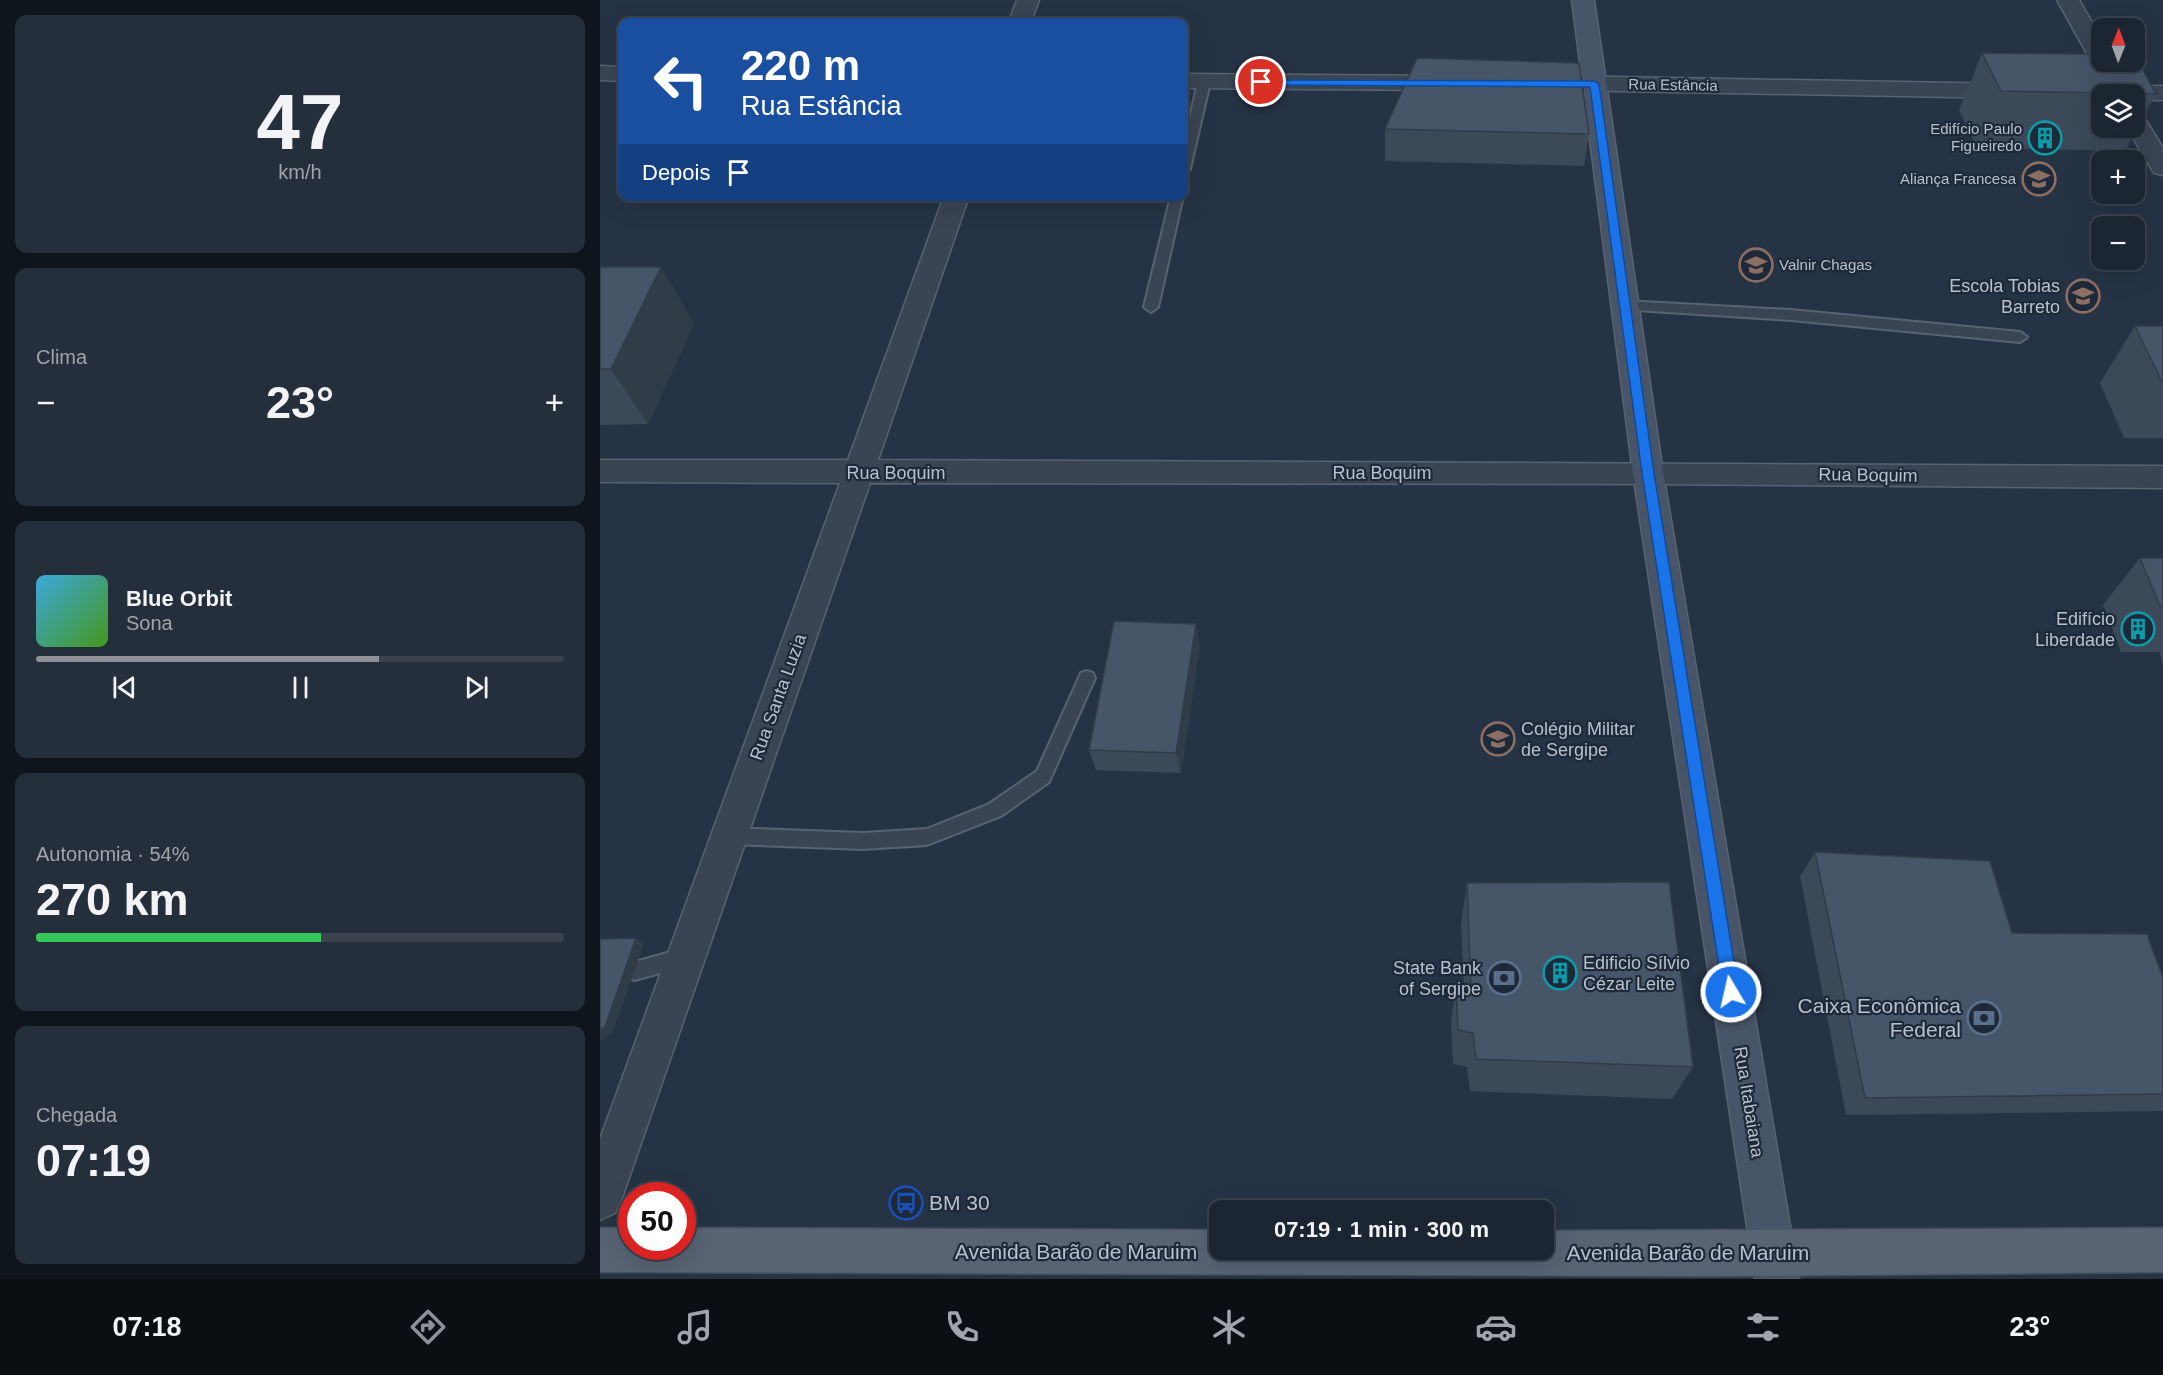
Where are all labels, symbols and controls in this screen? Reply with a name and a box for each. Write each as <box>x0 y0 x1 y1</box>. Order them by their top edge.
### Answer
north arrow <box>2091 18 2145 72</box>
map controls <box>2091 18 2145 270</box>
icon: left <box>642 42 720 120</box>
text: 220 m <box>741 42 860 89</box>
pin <box>1235 56 1286 107</box>
icon: arrive <box>1244 65 1277 98</box>
street label: Rua Estância <box>1628 75 1718 94</box>
text: 47 <box>257 78 343 166</box>
button: layers <box>2091 84 2145 138</box>
text: Rua Estância <box>741 91 902 121</box>
place label: Edifício Paulo Figueiredo <box>1930 120 2022 154</box>
building icon: Edifício Paulo Figueiredo <box>2027 120 2063 156</box>
button: + <box>2091 150 2145 204</box>
icon: arrive <box>722 156 755 189</box>
text: Depois <box>642 160 710 185</box>
text: km/h <box>278 161 322 183</box>
school or university icon: Aliança Francesa <box>2021 161 2057 197</box>
place label: Aliança Francesa <box>1900 170 2017 187</box>
button: − <box>2091 216 2145 270</box>
school or university icon: Valnir Chagas <box>1738 247 1774 283</box>
place label: Valnir Chagas <box>1779 256 1872 273</box>
place label: Escola Tobias Barreto <box>1949 276 2060 317</box>
school or university icon: Escola Tobias Barreto <box>2065 278 2101 314</box>
text: Clima <box>36 346 87 368</box>
text: 23° <box>266 377 334 428</box>
text: − <box>36 384 55 421</box>
text: + <box>545 384 564 421</box>
street label: Rua Boquim <box>846 463 946 483</box>
street label: Rua Boquim <box>1332 463 1432 483</box>
street label: Rua Boquim <box>1818 464 1918 486</box>
text: Blue Orbit <box>126 586 232 611</box>
place label: Edifício Liberdade <box>2035 609 2115 650</box>
building icon: Edifício Liberdade <box>2120 611 2156 647</box>
text: Sona <box>126 612 173 634</box>
street label: Rua Santa Luzia <box>746 630 810 763</box>
icon: previous <box>108 671 141 704</box>
icon: pause <box>284 671 317 704</box>
icon: next <box>460 671 493 704</box>
place label: Colégio Militar de Sergipe <box>1521 719 1635 760</box>
school or university icon: Colégio Militar de Sergipe <box>1480 721 1516 757</box>
text: Autonomia · 54% <box>36 843 189 865</box>
text: 270 km <box>36 874 189 925</box>
place label: Edificio Sílvio Cézar Leite <box>1583 953 1690 994</box>
building icon: Edificio Sílvio Cézar Leite <box>1542 955 1578 991</box>
place label: State Bank of Sergipe <box>1393 958 1482 999</box>
bank icon: State Bank of Sergipe <box>1486 960 1522 996</box>
position arrow <box>1699 960 1763 1024</box>
place label: Caixa Econômica Federal <box>1798 994 1961 1041</box>
bank icon: Caixa Econômica Federal <box>1966 1000 2002 1036</box>
street label: Rua Itabaiana <box>1730 1045 1768 1160</box>
text: Chegada <box>36 1104 117 1126</box>
text: 07:19 <box>36 1135 151 1186</box>
speed limit sign: 50 <box>618 1182 696 1260</box>
bus stop icon: BM 30 <box>888 1185 924 1221</box>
place label: BM 30 <box>929 1191 990 1214</box>
text: 07:19 · 1 min · 300 m <box>1274 1217 1489 1242</box>
street label: Avenida Barão de Maruim <box>955 1240 1197 1263</box>
street label: Avenida Barão de Maruim <box>1567 1241 1809 1264</box>
icon: directions <box>407 1306 449 1348</box>
icon: music <box>674 1306 716 1348</box>
icon: phone <box>941 1306 983 1348</box>
icon: climate <box>1208 1306 1250 1348</box>
icon: car <box>1475 1306 1517 1348</box>
icon: filters <box>1742 1306 1784 1348</box>
text: 07:18 <box>113 1312 182 1342</box>
text: 23° <box>2010 1312 2050 1342</box>

